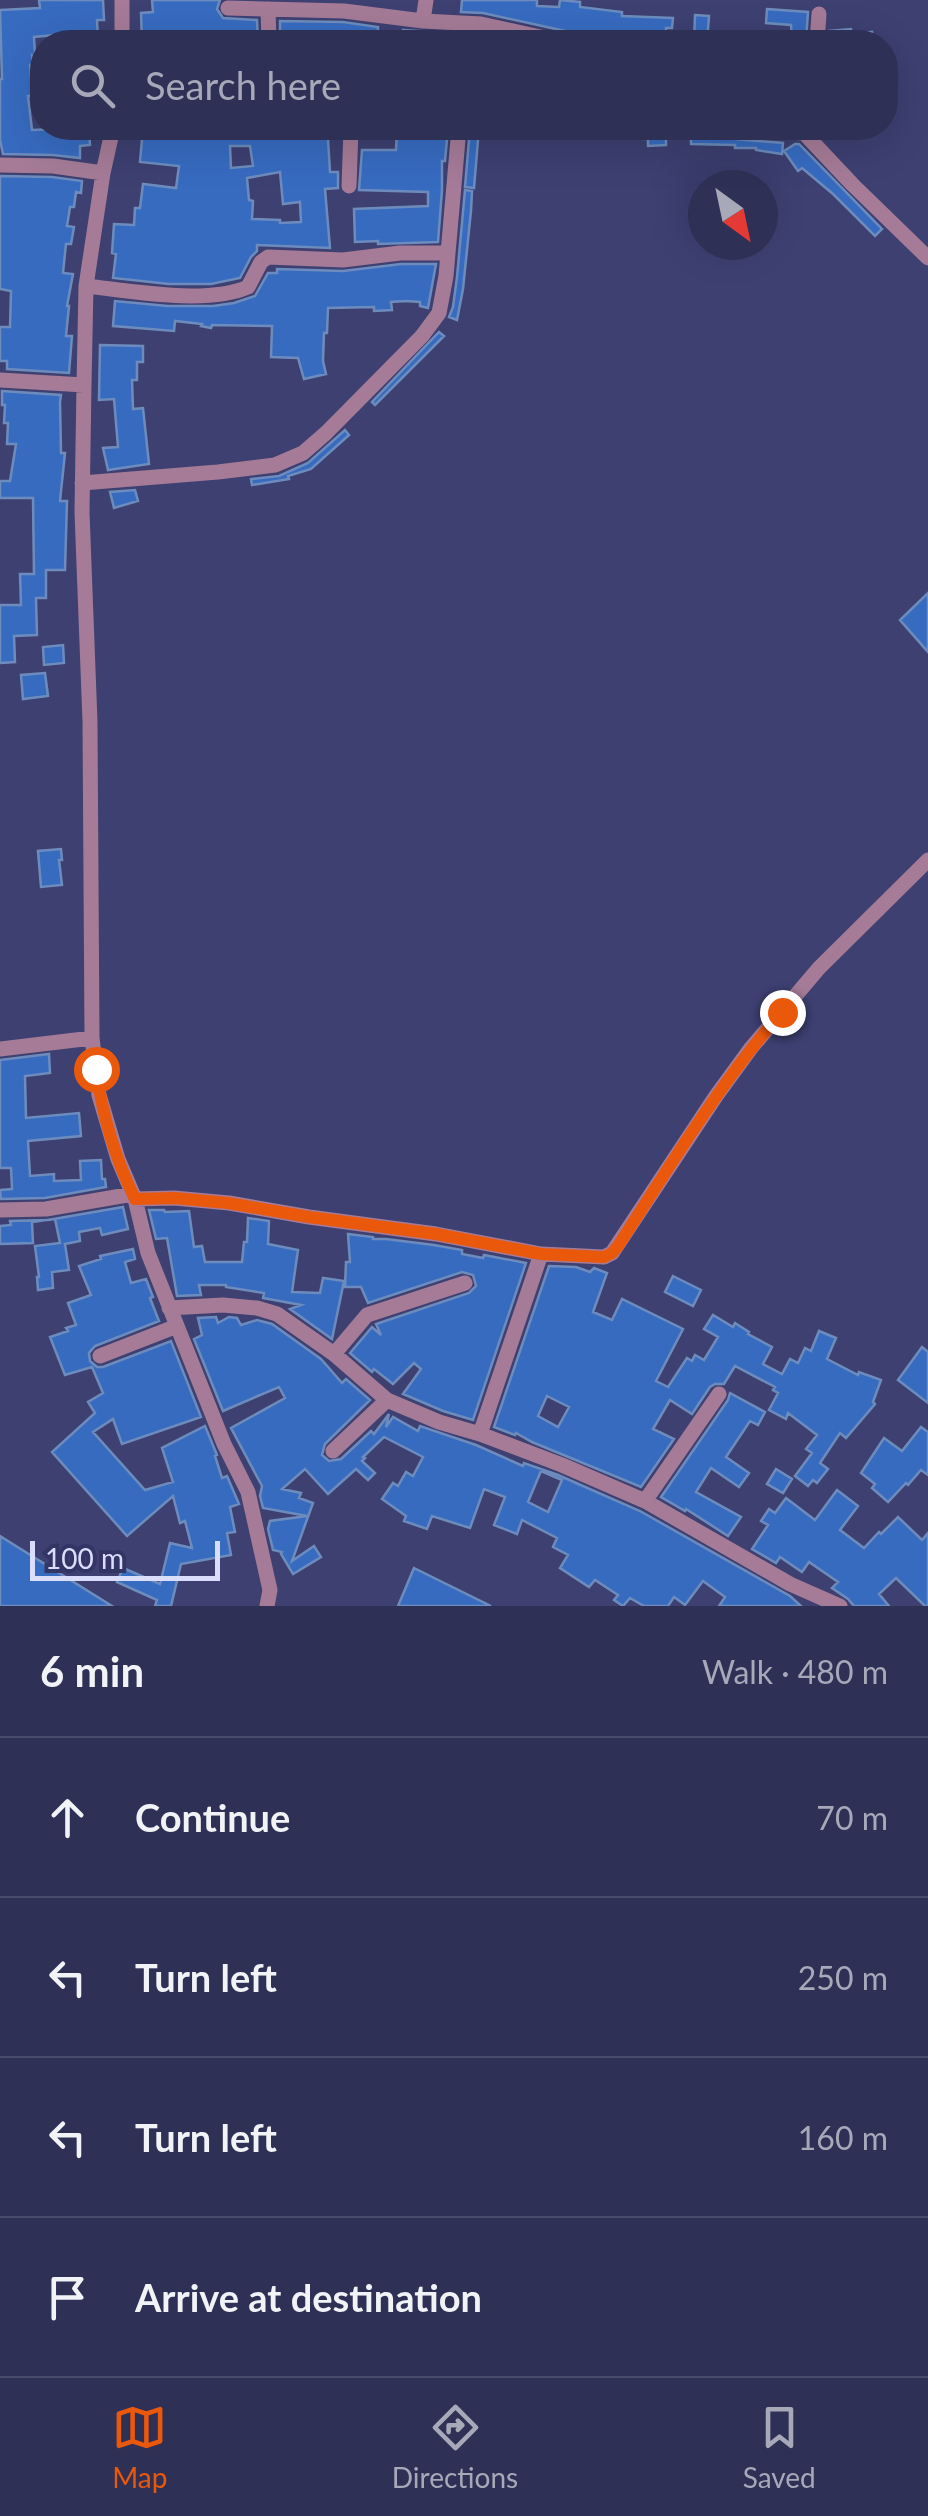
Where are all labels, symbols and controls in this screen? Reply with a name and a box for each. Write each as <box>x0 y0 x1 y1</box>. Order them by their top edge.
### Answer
search box <box>30 30 898 140</box>
icon: search <box>65 58 120 113</box>
text: Search here <box>145 62 341 108</box>
north arrow <box>688 170 778 260</box>
route end <box>760 990 806 1036</box>
route start <box>74 1047 120 1093</box>
scale bar <box>30 1536 220 1580</box>
text: 100 m <box>45 1541 124 1575</box>
text: 6 min <box>40 1646 144 1696</box>
text: Walk · 480 m <box>702 1652 888 1691</box>
icon: ahead <box>40 1790 95 1845</box>
text: Continue <box>135 1794 290 1840</box>
text: 70 m <box>816 1798 888 1837</box>
icon: left <box>40 1950 95 2005</box>
text: Turn left <box>135 1954 277 2000</box>
text: 250 m <box>798 1958 888 1997</box>
icon: left <box>40 2110 95 2165</box>
text: Turn left <box>135 2114 277 2160</box>
text: 160 m <box>798 2118 888 2157</box>
icon: arrive <box>40 2270 95 2325</box>
text: Arrive at destination <box>135 2274 482 2320</box>
tab: Map <box>112 2400 167 2494</box>
tab: Directions <box>392 2400 518 2494</box>
tab: Saved <box>743 2400 816 2494</box>

